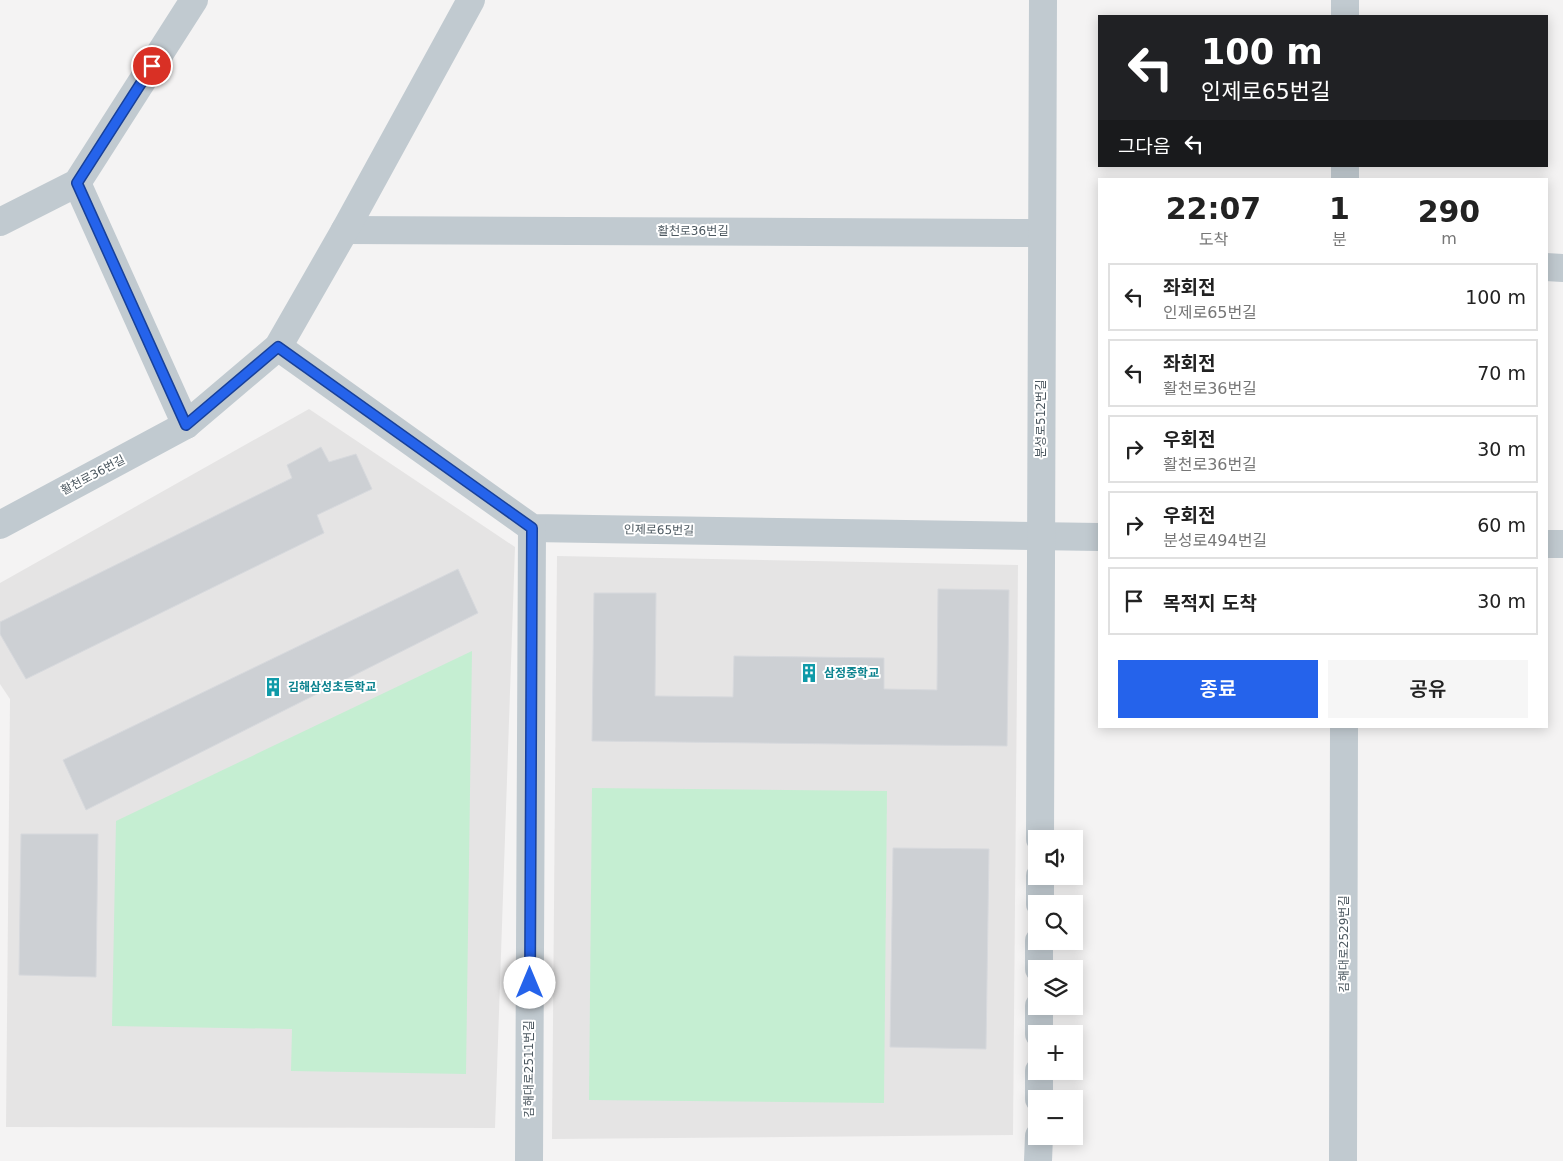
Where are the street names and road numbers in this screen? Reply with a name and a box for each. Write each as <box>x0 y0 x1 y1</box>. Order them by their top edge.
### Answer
street label: 활천로36번길 <box>658 224 728 238</box>
street label: 분성로512번길 <box>1034 380 1048 458</box>
street label: 활천로36번길 <box>59 452 127 498</box>
street label: 인제로65번길 <box>624 522 694 538</box>
street label: 김해대로2529번길 <box>1337 896 1351 992</box>
street label: 김해대로2511번길 <box>522 1021 536 1117</box>

